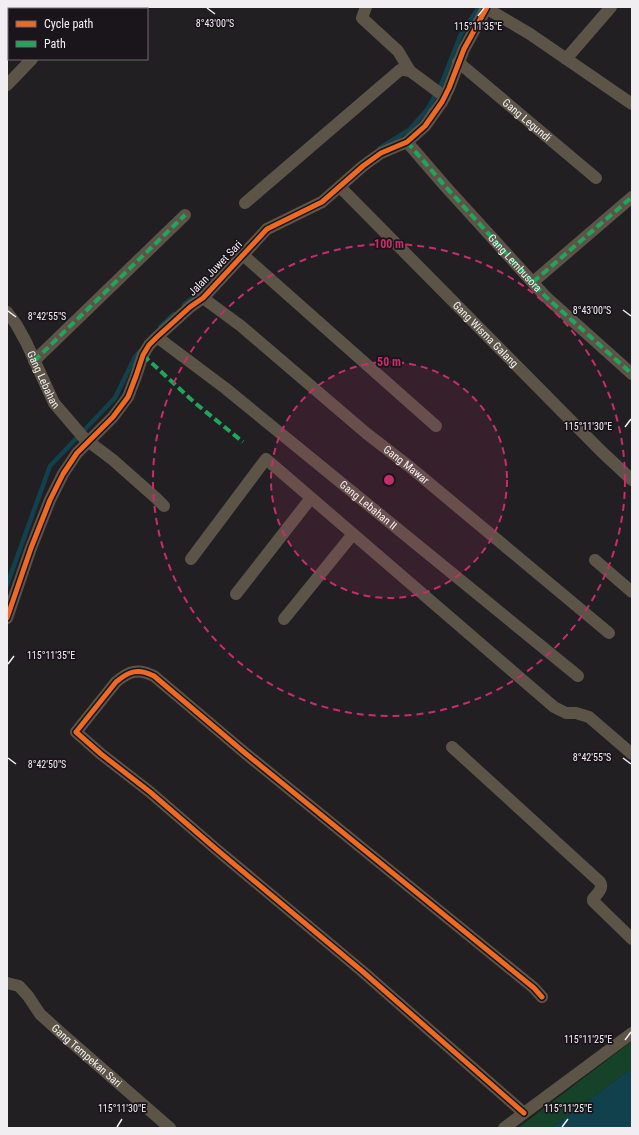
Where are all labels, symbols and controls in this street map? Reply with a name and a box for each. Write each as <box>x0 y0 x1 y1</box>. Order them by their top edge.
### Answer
legend <box>8 8 148 60</box>
text: Cycle path <box>44 17 94 31</box>
text: 8°43'00"S <box>196 18 234 29</box>
text: 115°11'35"E <box>454 21 502 32</box>
text: Path <box>44 37 66 51</box>
street label: Gang Legundi <box>500 96 554 144</box>
street label: Gang Lembusora <box>485 232 544 295</box>
text: 100 m <box>374 237 404 251</box>
street label: Jalan Juwet Sari <box>186 238 245 299</box>
street label: Gang Wisma Galang <box>450 299 521 370</box>
text: 8°43'00"S <box>573 305 611 316</box>
text: 8°42'55"S <box>28 311 66 322</box>
street label: Gang Lebahan <box>24 349 62 412</box>
text: 50 m <box>377 355 401 369</box>
text: 115°11'30"E <box>564 421 612 432</box>
street label: Gang Mawar <box>381 443 432 487</box>
centre of rings <box>382 473 396 487</box>
street label: Gang Lebahan II <box>337 478 399 533</box>
text: 115°11'35"E <box>27 650 75 661</box>
text: 8°42'55"S <box>573 752 611 763</box>
text: 8°42'50"S <box>28 759 66 770</box>
street label: Gang Tempekan Sari <box>49 1022 124 1090</box>
text: 115°11'25"E <box>564 1034 612 1045</box>
text: 115°11'30"E <box>98 1103 146 1114</box>
text: 115°11'25"E <box>544 1103 592 1114</box>

